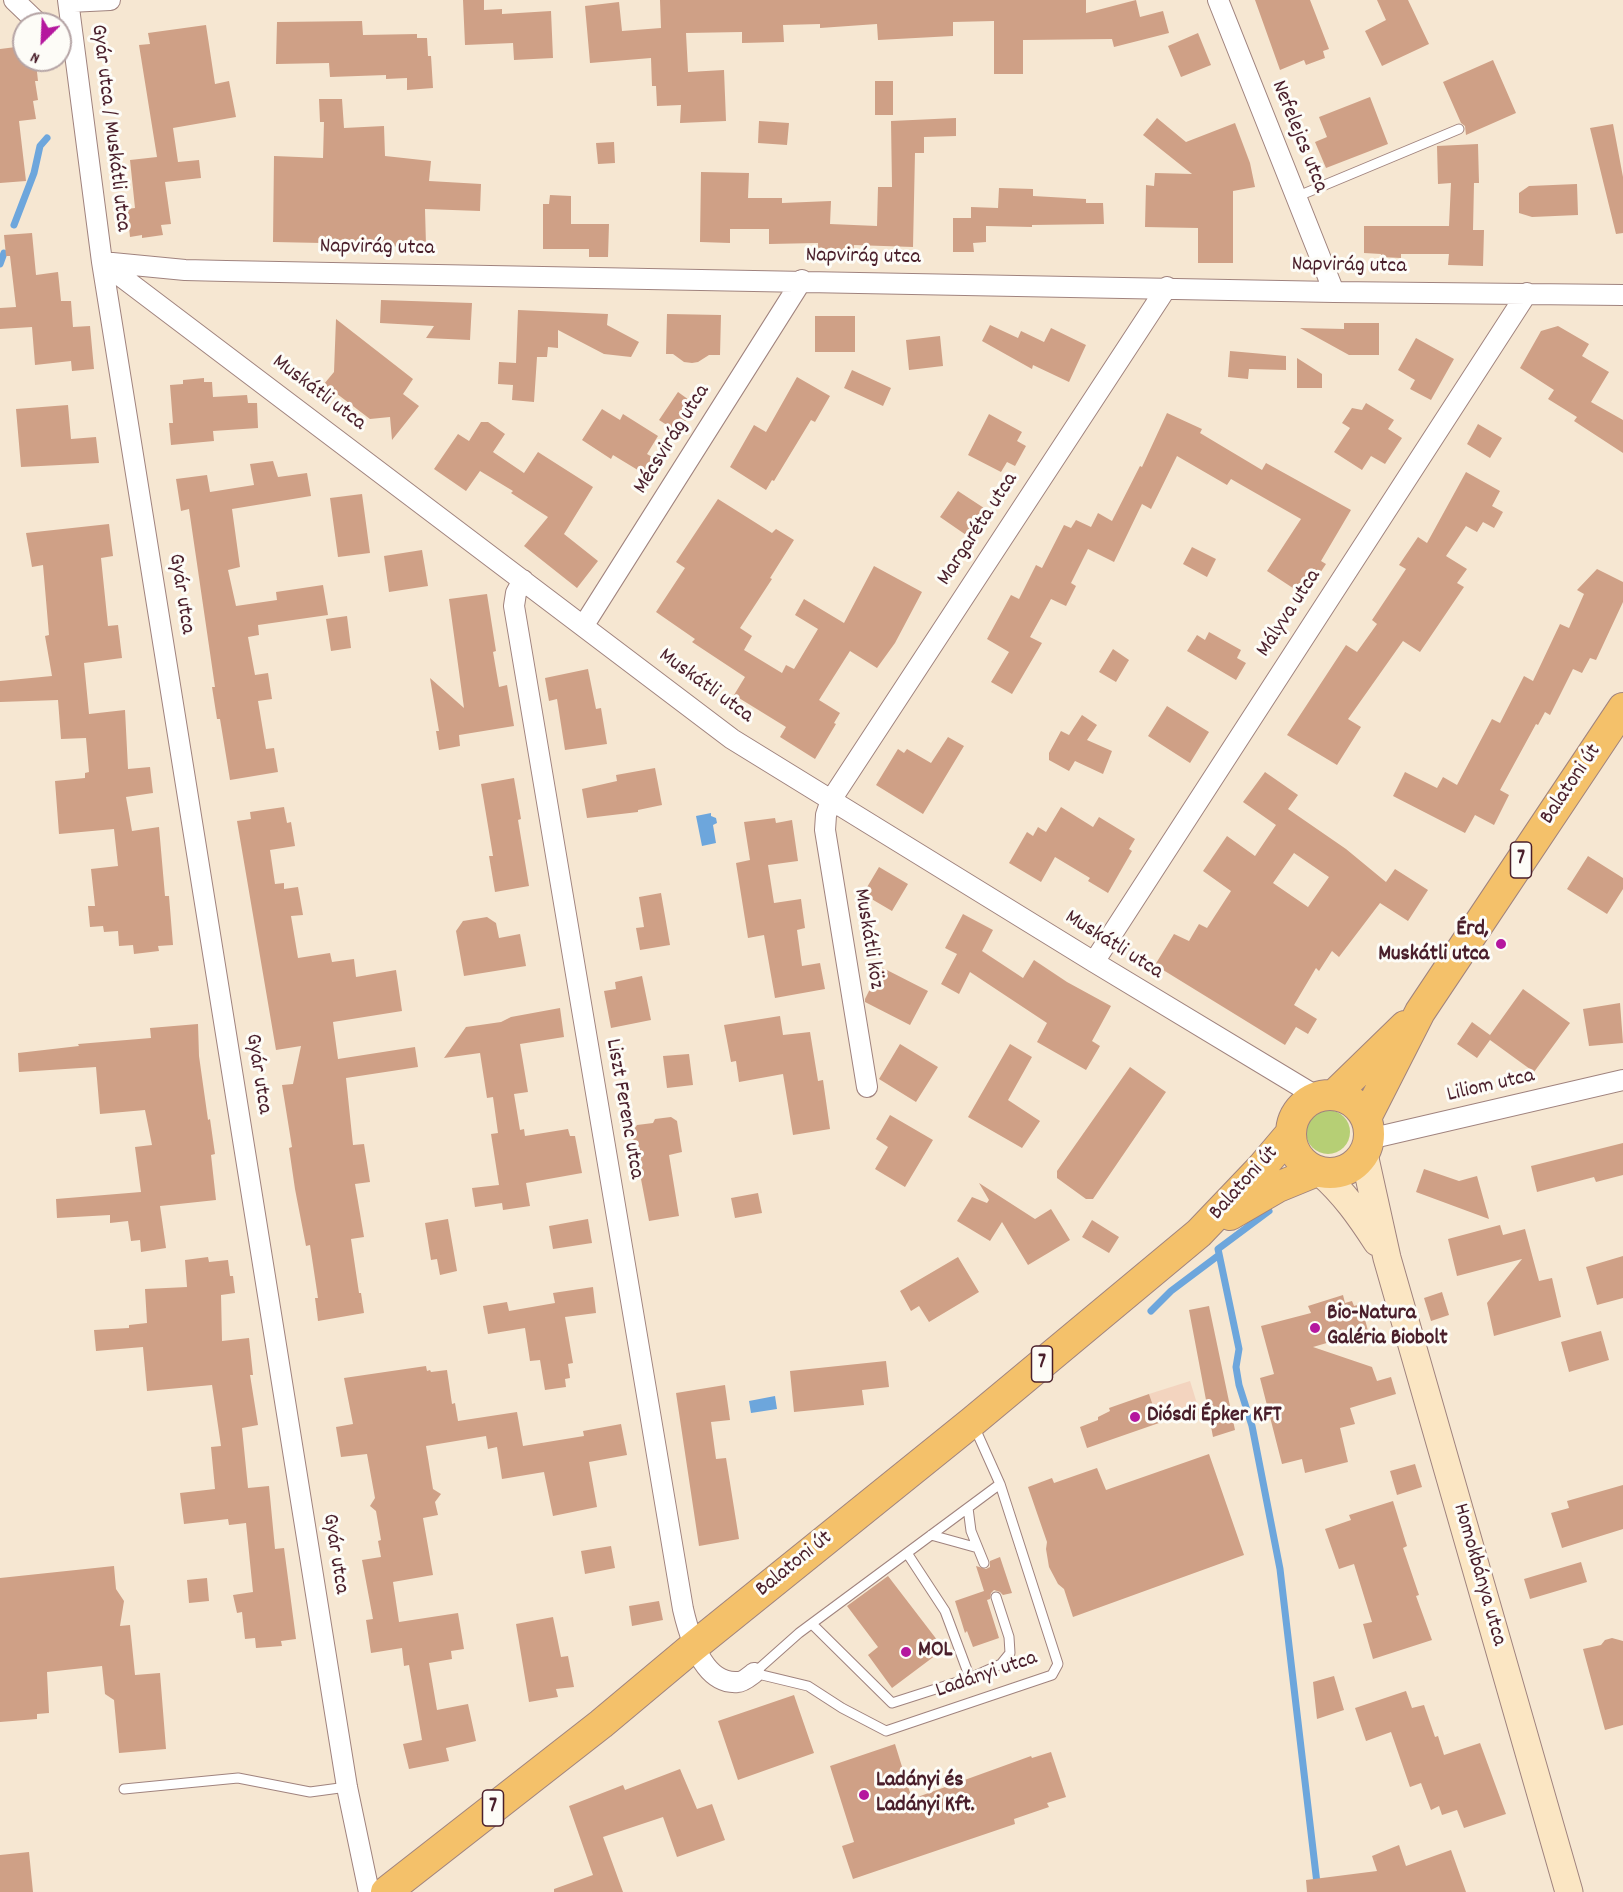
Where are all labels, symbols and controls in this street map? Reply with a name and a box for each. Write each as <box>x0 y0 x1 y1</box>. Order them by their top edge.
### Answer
north arrow <box>12 12 72 72</box>
street label: Gyár utca / Muskátli utca <box>83 23 135 233</box>
text: N <box>27 45 44 69</box>
street label: Nefelejcs utca <box>1264 77 1332 197</box>
street label: Napvirág utca <box>319 235 435 263</box>
street label: Napvirág utca <box>805 244 921 272</box>
street label: Napvirág utca <box>1291 253 1407 281</box>
street label: Muskátli utca <box>266 350 370 438</box>
street label: Mécsvirág utca <box>629 380 717 500</box>
street label: Margaréta utca <box>933 469 1025 591</box>
street label: Gyár utca <box>161 552 199 636</box>
street label: Mályva utca <box>1252 565 1328 663</box>
street label: Muskátli utca <box>652 644 758 730</box>
street label: Balatoni út <box>1536 740 1608 830</box>
road number: 7 <box>1510 842 1532 878</box>
street label: Muskátli köz <box>846 887 888 991</box>
street label: Muskátli utca <box>1059 905 1167 987</box>
place label: Érd, Muskátli utca <box>1378 918 1489 969</box>
marker: Érd, Muskátli utca <box>1494 937 1508 951</box>
street label: Gyár utca <box>238 1032 276 1116</box>
street label: Liszt Ferenc utca <box>598 1037 648 1181</box>
street label: Liliom utca <box>1445 1064 1537 1110</box>
street label: Balatoni út <box>1205 1141 1285 1227</box>
place label: Bio-Natura Galéria Biobolt <box>1327 1302 1448 1354</box>
marker: Bio-Natura Galéria Biobolt <box>1308 1321 1322 1335</box>
road number: 7 <box>1032 1346 1052 1382</box>
place label: Diósdi Épker KFT <box>1147 1404 1282 1430</box>
marker: Diósdi Épker KFT <box>1128 1410 1142 1424</box>
street label: Homokbánya utca <box>1445 1501 1511 1649</box>
street label: Gyár utca <box>315 1512 353 1596</box>
street label: Balatoni út <box>751 1526 839 1604</box>
place label: MOL <box>918 1639 953 1665</box>
marker: MOL <box>899 1645 913 1659</box>
street label: Ladányi utca <box>933 1646 1041 1706</box>
place label: Ladányi és Ladányi Kft. <box>876 1769 974 1820</box>
marker: Ladányi és Ladányi Kft. <box>857 1788 871 1802</box>
road number: 7 <box>482 1790 504 1826</box>

